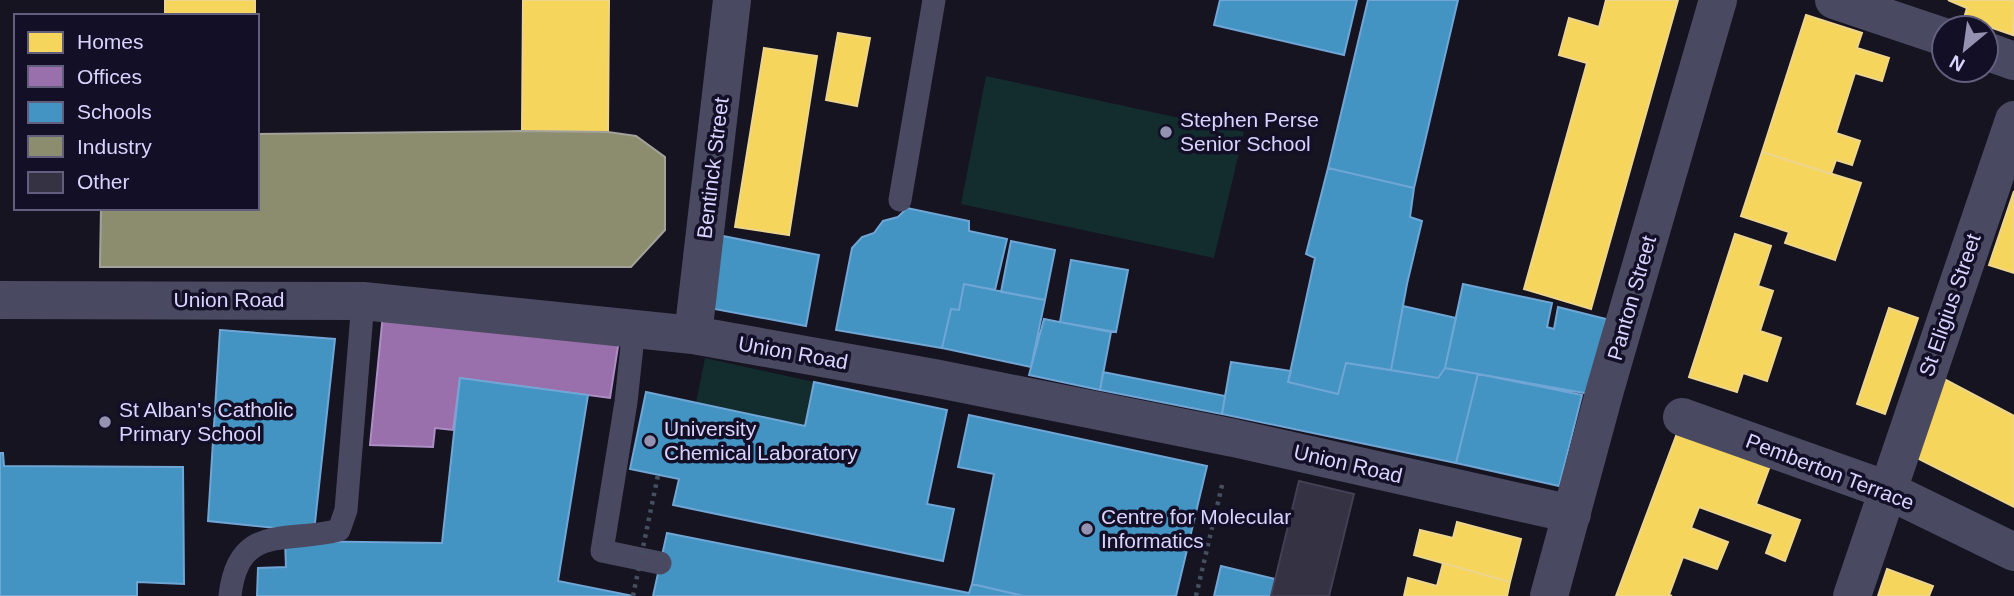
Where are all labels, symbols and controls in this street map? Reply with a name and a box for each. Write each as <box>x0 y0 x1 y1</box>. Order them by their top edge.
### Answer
legend <box>14 14 259 210</box>
north arrow <box>1930 14 2000 84</box>
text: Homes <box>77 30 144 53</box>
text: N <box>1946 51 1968 76</box>
text: Offices <box>77 65 142 88</box>
street label: Bentinck Street <box>692 96 733 240</box>
text: Schools <box>77 100 152 123</box>
place label: Stephen Perse Senior School <box>1180 108 1319 155</box>
marker: Stephen Perse Senior School <box>1158 124 1174 140</box>
text: Industry <box>77 135 152 158</box>
text: Other <box>77 170 130 193</box>
street label: St Eligius Street <box>1914 230 1985 379</box>
street label: Panton Street <box>1603 233 1660 363</box>
street label: Union Road <box>174 288 284 311</box>
street label: Union Road <box>736 332 850 373</box>
place label: St Alban's Catholic Primary School <box>119 398 293 445</box>
marker: St Alban's Catholic Primary School <box>97 414 113 430</box>
place label: University Chemical Laboratory <box>664 417 858 464</box>
street label: Pemberton Terrace <box>1743 429 1917 514</box>
marker: University Chemical Laboratory <box>642 433 658 449</box>
street label: Union Road <box>1291 440 1405 487</box>
place label: Centre for Molecular Informatics <box>1101 505 1291 552</box>
marker: Centre for Molecular Informatics <box>1079 521 1095 537</box>

